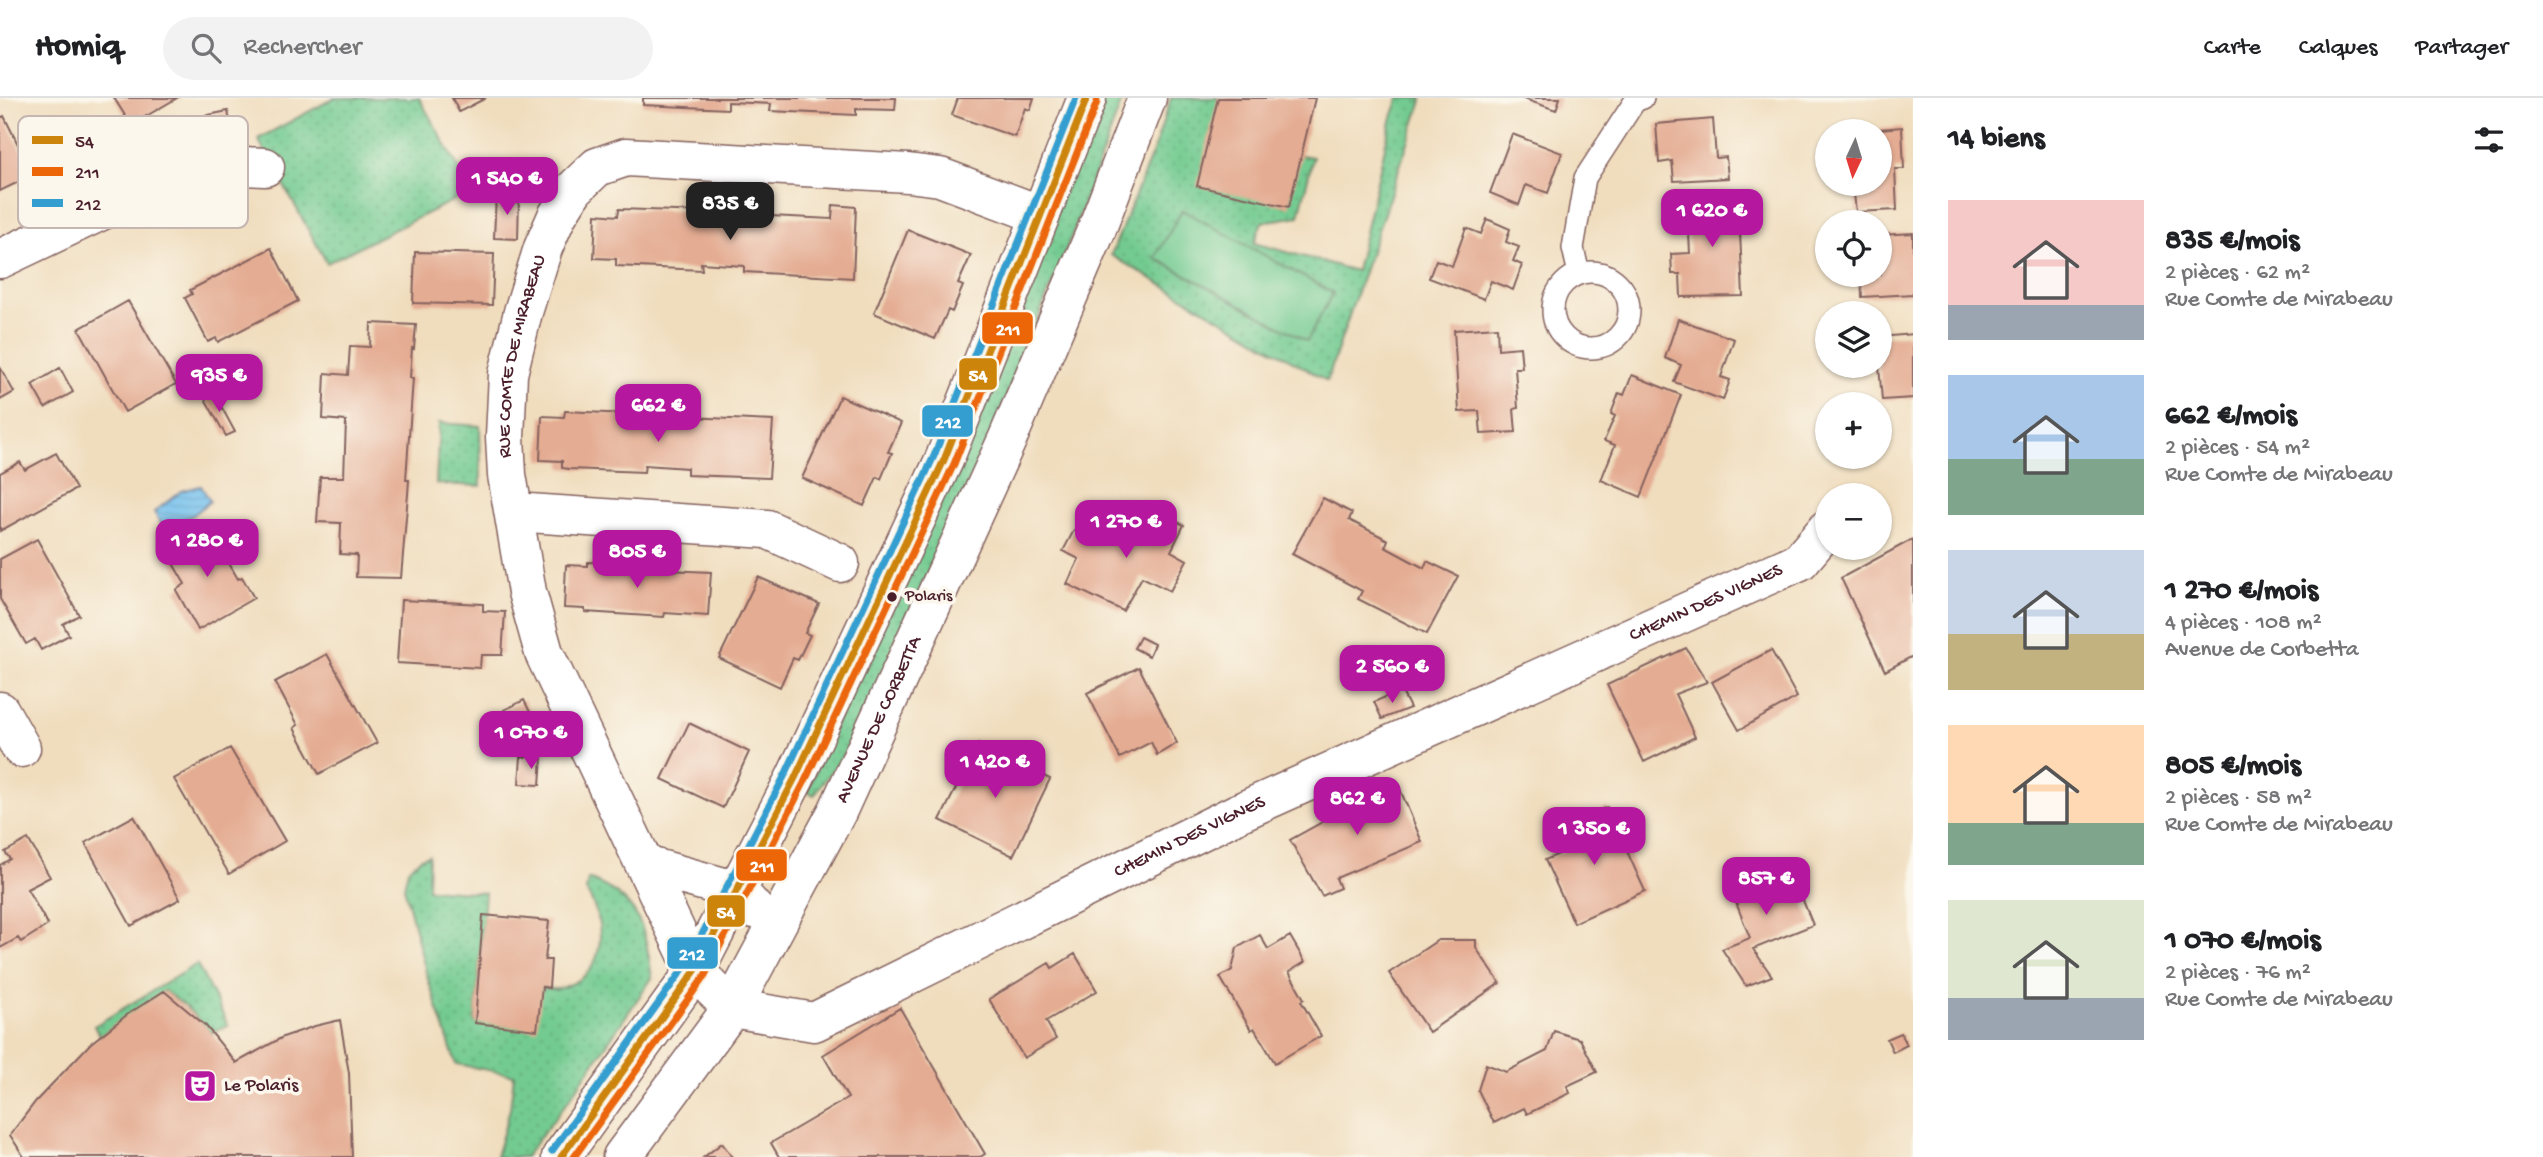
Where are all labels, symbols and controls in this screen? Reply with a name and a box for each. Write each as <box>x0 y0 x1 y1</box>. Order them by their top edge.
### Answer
search box <box>163 17 653 80</box>
text: Homiq <box>35 29 121 67</box>
icon: search <box>187 29 225 67</box>
text: Rechercher <box>243 33 361 64</box>
text: Carte <box>2204 34 2261 63</box>
text: Calques <box>2299 34 2377 63</box>
text: Partager <box>2415 34 2508 63</box>
legend <box>18 116 248 228</box>
north arrow <box>1815 119 1892 196</box>
map controls <box>1815 119 1892 560</box>
icon: filters <box>2470 121 2508 159</box>
text: 14 biens <box>1948 123 2045 158</box>
text: 54 <box>75 132 94 155</box>
pin: 1 540 € <box>442 158 572 217</box>
text: 211 <box>75 163 100 186</box>
text: 1 540 € <box>472 166 542 193</box>
pin: 835 € <box>681 183 779 242</box>
pin: 1 620 € <box>1647 190 1777 249</box>
text: 835 € <box>702 191 758 218</box>
text: 212 <box>75 195 101 218</box>
text: 1 620 € <box>1677 198 1747 225</box>
button: locate <box>1815 210 1892 287</box>
text: 835 €/mois <box>2165 225 2299 260</box>
icon: home <box>2004 228 2088 312</box>
street label: RUE COMTE DE MIRABEAU <box>494 252 552 459</box>
text: 2 pièces · 62 m² <box>2165 260 2310 287</box>
text: Rue Comte de Mirabeau <box>2165 287 2393 314</box>
button: layers <box>1815 301 1892 378</box>
line badge: 211 <box>981 311 1034 345</box>
text: 211 <box>996 320 1020 343</box>
pin: 935 € <box>170 354 268 414</box>
line badge: 54 <box>958 357 998 391</box>
text: 935 € <box>192 363 246 390</box>
text: 54 <box>969 366 988 389</box>
pin: 662 € <box>609 384 707 444</box>
button: + <box>1815 392 1892 469</box>
text: 662 € <box>631 393 685 420</box>
text: 662 €/mois <box>2165 400 2297 435</box>
icon: home <box>2004 403 2088 487</box>
line badge: 212 <box>921 404 974 438</box>
text: 212 <box>935 413 962 436</box>
text: 2 pièces · 54 m² <box>2165 435 2310 462</box>
text: Rue Comte de Mirabeau <box>2165 462 2393 489</box>
button: − <box>1815 483 1892 560</box>
pin: 1 270 € <box>1061 500 1191 560</box>
text: 1 270 € <box>1091 509 1161 536</box>
pin: 1 280 € <box>142 519 272 579</box>
text: 1 280 € <box>172 528 242 555</box>
pin: 805 € <box>588 531 686 590</box>
text: 805 € <box>609 539 665 566</box>
street label: CHEMIN DES VIGNES <box>1626 559 1787 647</box>
text: 1 270 €/mois <box>2165 575 2318 610</box>
icon: home <box>2004 578 2088 662</box>
place label: Polaris <box>904 587 953 607</box>
marker: Polaris <box>885 590 899 604</box>
text: 4 pièces · 108 m² <box>2165 610 2322 637</box>
street label: AVENUE DE CORBETTA <box>831 631 928 807</box>
text: Avenue de Corbetta <box>2165 637 2359 664</box>
pin: 2 560 € <box>1327 646 1457 705</box>
text: 2 560 € <box>1356 654 1428 681</box>
pin: 1 070 € <box>466 712 596 771</box>
text: 1 070 € <box>495 720 567 747</box>
pin: 1 420 € <box>930 740 1060 800</box>
text: 1 420 € <box>960 749 1030 776</box>
text: 805 €/mois <box>2165 750 2301 785</box>
icon: home <box>2004 753 2088 837</box>
pin: 862 € <box>1308 778 1406 837</box>
text: 2 pièces · 58 m² <box>2165 785 2312 812</box>
text: 862 € <box>1330 786 1384 813</box>
street label: CHEMIN DES VIGNES <box>1110 791 1269 884</box>
pin: 1 350 € <box>1529 808 1659 867</box>
text: Rue Comte de Mirabeau <box>2165 812 2393 839</box>
text: 1 350 € <box>1559 816 1629 843</box>
line badge: 211 <box>735 848 788 882</box>
text: 211 <box>750 857 774 880</box>
pin: 857 € <box>1717 858 1815 917</box>
text: 857 € <box>1738 866 1794 893</box>
line badge: 54 <box>706 894 746 928</box>
text: 54 <box>717 903 736 926</box>
text: 1 070 €/mois <box>2165 925 2320 960</box>
icon: home <box>2004 928 2088 1012</box>
line badge: 212 <box>666 936 719 970</box>
text: 212 <box>679 945 706 968</box>
text: 2 pièces · 76 m² <box>2165 960 2311 987</box>
text: Rue Comte de Mirabeau <box>2165 987 2393 1014</box>
theatre icon: Le Polaris <box>181 1067 219 1105</box>
place label: Le Polaris <box>224 1075 299 1098</box>

